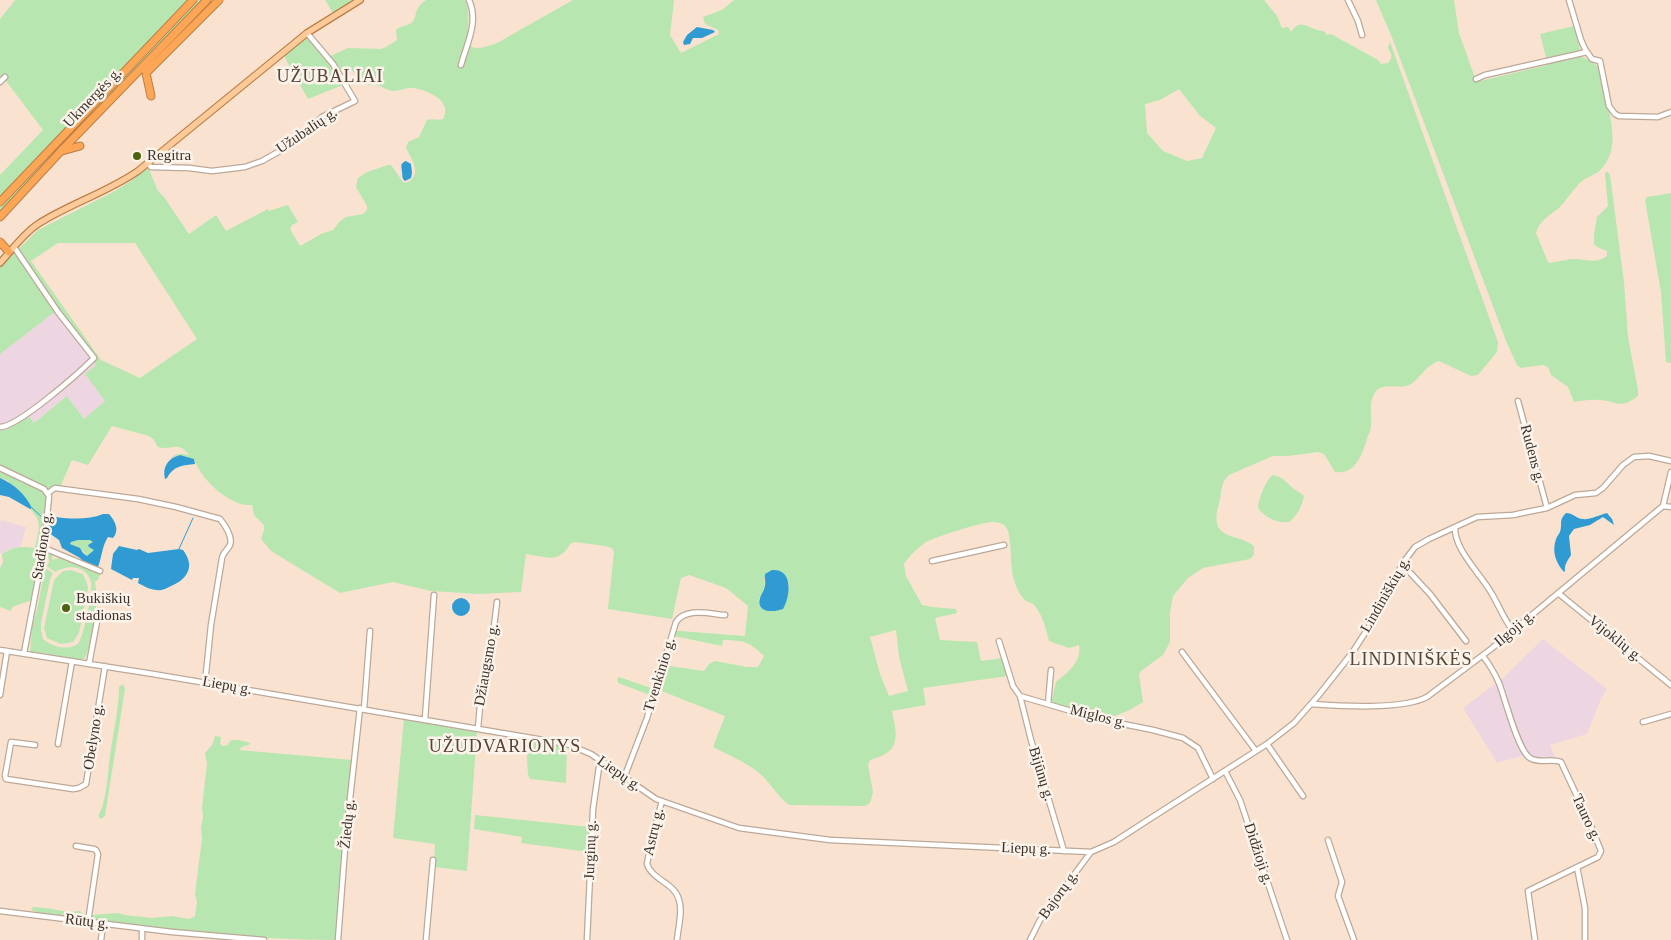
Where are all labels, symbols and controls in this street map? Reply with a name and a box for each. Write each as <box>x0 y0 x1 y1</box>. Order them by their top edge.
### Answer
street label: Ukmergės g. <box>60 64 126 132</box>
district label: UŽUBALIAI <box>275 66 385 88</box>
street label: Užubalių g. <box>273 104 341 158</box>
place label: Regitra <box>147 147 191 165</box>
marker: Regitra <box>131 150 143 162</box>
street label: Rudens g. <box>1516 423 1548 485</box>
street label: Stadiono g. <box>29 511 57 581</box>
street label: Lindiniškių g. <box>1357 554 1415 636</box>
place label: Bukiškių stadionas <box>76 590 132 625</box>
marker: Bukiškių stadionas <box>60 602 72 614</box>
street label: Ilgoji g. <box>1491 607 1539 651</box>
street label: Vijoklių g. <box>1584 612 1646 666</box>
street label: Džiaugsmo g. <box>471 622 503 708</box>
street label: Tvenkinio g. <box>640 636 680 714</box>
district label: LINDINIŠKĖS <box>1348 649 1474 671</box>
street label: Liepų g. <box>201 673 253 699</box>
street label: Miglos g. <box>1068 701 1128 733</box>
street label: Obelyno g. <box>80 703 108 771</box>
district label: UŽUDVARIONYS <box>427 736 583 758</box>
street label: Bijūnų g. <box>1024 745 1058 803</box>
street label: Liepų g. <box>593 752 645 796</box>
street label: Tauro g. <box>1567 792 1605 844</box>
street label: Žiedų g. <box>336 798 360 850</box>
street label: Astrų g. <box>640 806 668 858</box>
street label: Jurginų g. <box>581 820 601 880</box>
street label: Didžioji g. <box>1240 821 1276 887</box>
street label: Liepų g. <box>1001 839 1051 859</box>
street label: Bajorų g. <box>1035 867 1083 923</box>
street label: Rūtų g. <box>64 910 110 934</box>

